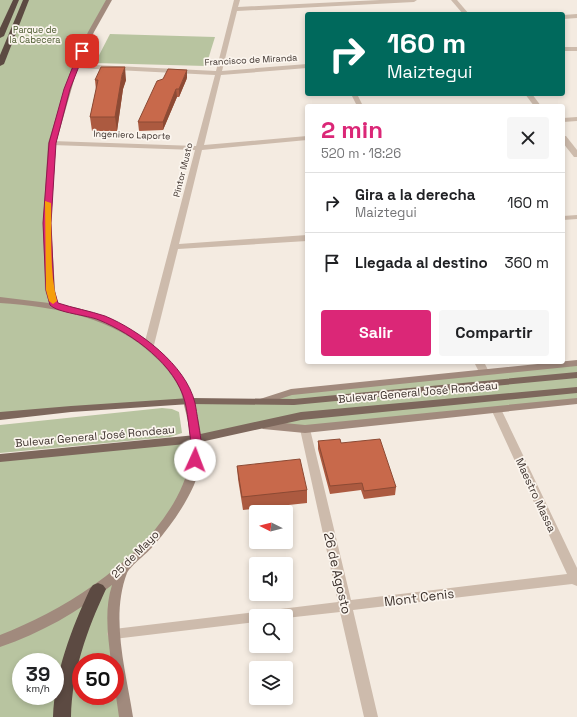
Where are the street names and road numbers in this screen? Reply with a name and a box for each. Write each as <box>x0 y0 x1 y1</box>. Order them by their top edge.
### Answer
street label: Francisco de Miranda <box>204 52 298 68</box>
street label: Ingeniero Laporte <box>93 128 171 142</box>
street label: Pintor Musto <box>170 141 196 198</box>
street label: Bulevar General José Rondeau <box>338 378 498 406</box>
street label: Bulevar General José Rondeau <box>15 422 175 450</box>
street label: Maestro Massa <box>513 456 560 535</box>
street label: 25 de Mayo <box>108 527 162 581</box>
street label: 26 de Agosto <box>320 531 355 616</box>
street label: Mont Cenis <box>383 585 455 610</box>

